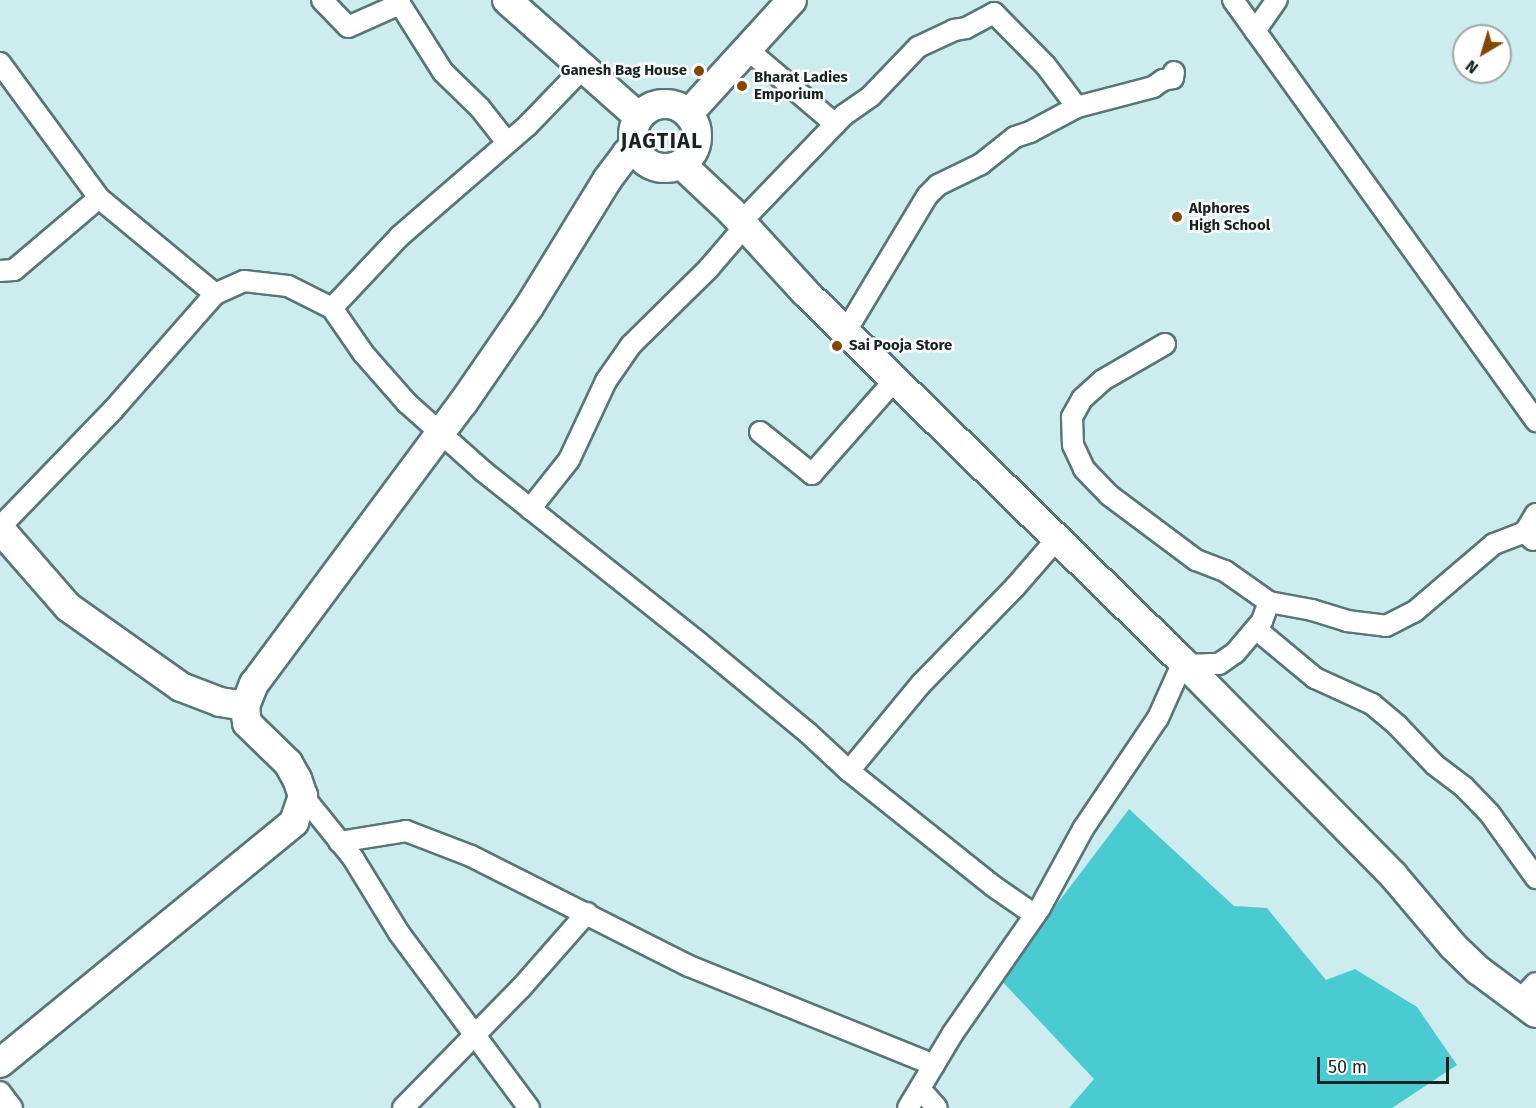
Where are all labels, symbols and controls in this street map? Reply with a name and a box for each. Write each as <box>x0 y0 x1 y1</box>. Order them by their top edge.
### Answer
north arrow <box>1452 24 1512 84</box>
text: N <box>1462 56 1482 78</box>
place label: Ganesh Bag House <box>561 62 687 80</box>
marker: Ganesh Bag House <box>692 64 706 78</box>
place label: Bharat Ladies Emporium <box>754 68 848 103</box>
marker: Bharat Ladies Emporium <box>735 79 749 93</box>
district label: JAGTIAL <box>620 128 704 154</box>
place label: Alphores High School <box>1189 199 1270 234</box>
marker: Alphores High School <box>1170 210 1184 224</box>
place label: Sai Pooja Store <box>849 337 952 355</box>
marker: Sai Pooja Store <box>830 339 844 353</box>
scale bar <box>1320 1045 1452 1083</box>
text: 50 m <box>1328 1056 1367 1078</box>

